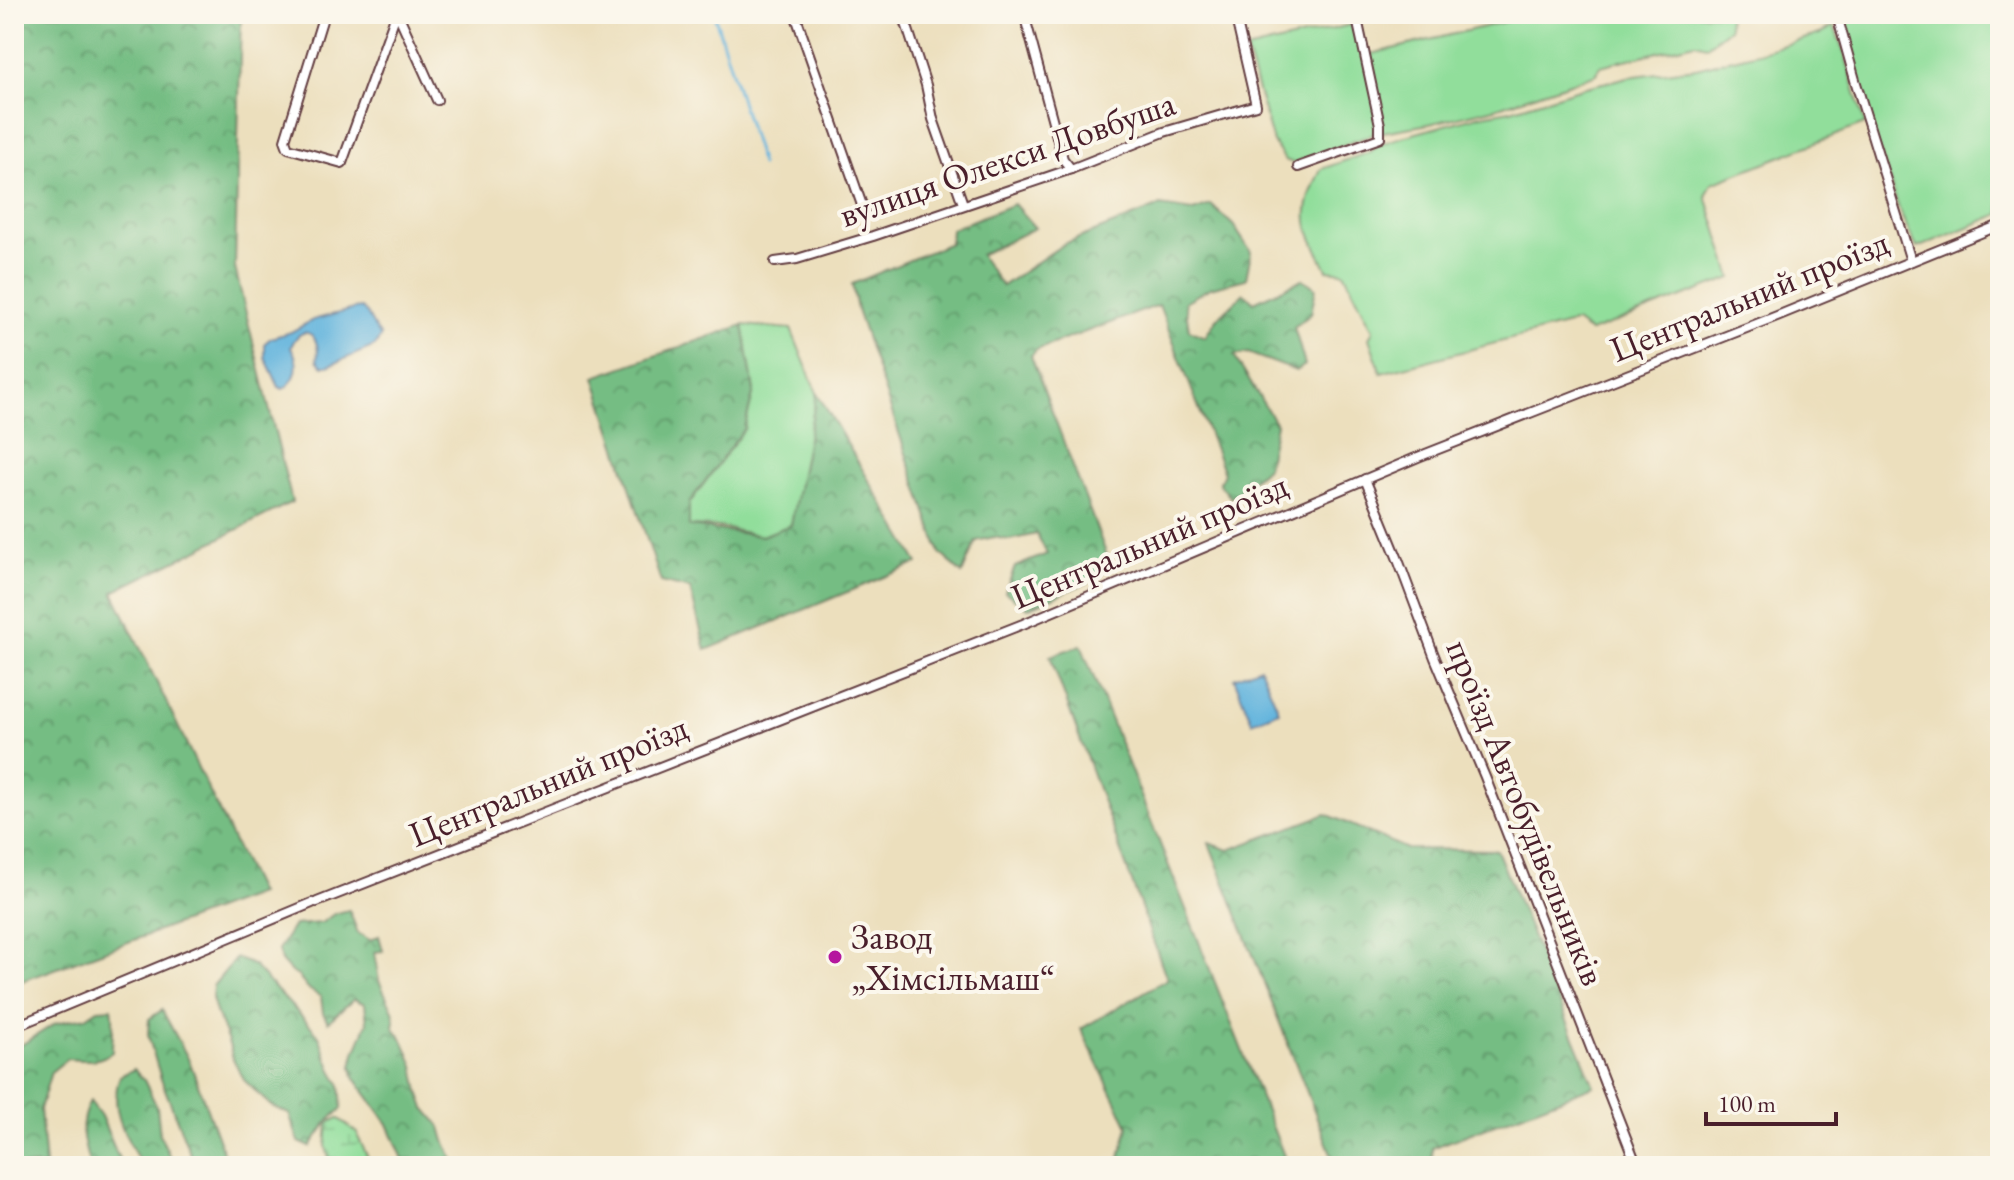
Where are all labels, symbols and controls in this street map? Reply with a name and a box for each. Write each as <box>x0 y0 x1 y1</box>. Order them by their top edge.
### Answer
street label: вулиця Олекси Довбуша <box>833 79 1182 238</box>
street label: Центральний проїзд <box>1603 218 1895 373</box>
street label: Центральний проїзд <box>1004 461 1295 620</box>
street label: проїзд Автобудівельників <box>1436 632 1617 992</box>
street label: Центральний проїзд <box>402 703 694 858</box>
place label: Завод „Хімсільмаш“ <box>851 913 1055 1001</box>
marker: Завод „Хімсільмаш“ <box>826 948 844 966</box>
scale bar <box>1706 1076 1836 1126</box>
text: 100 m <box>1718 1088 1776 1119</box>

